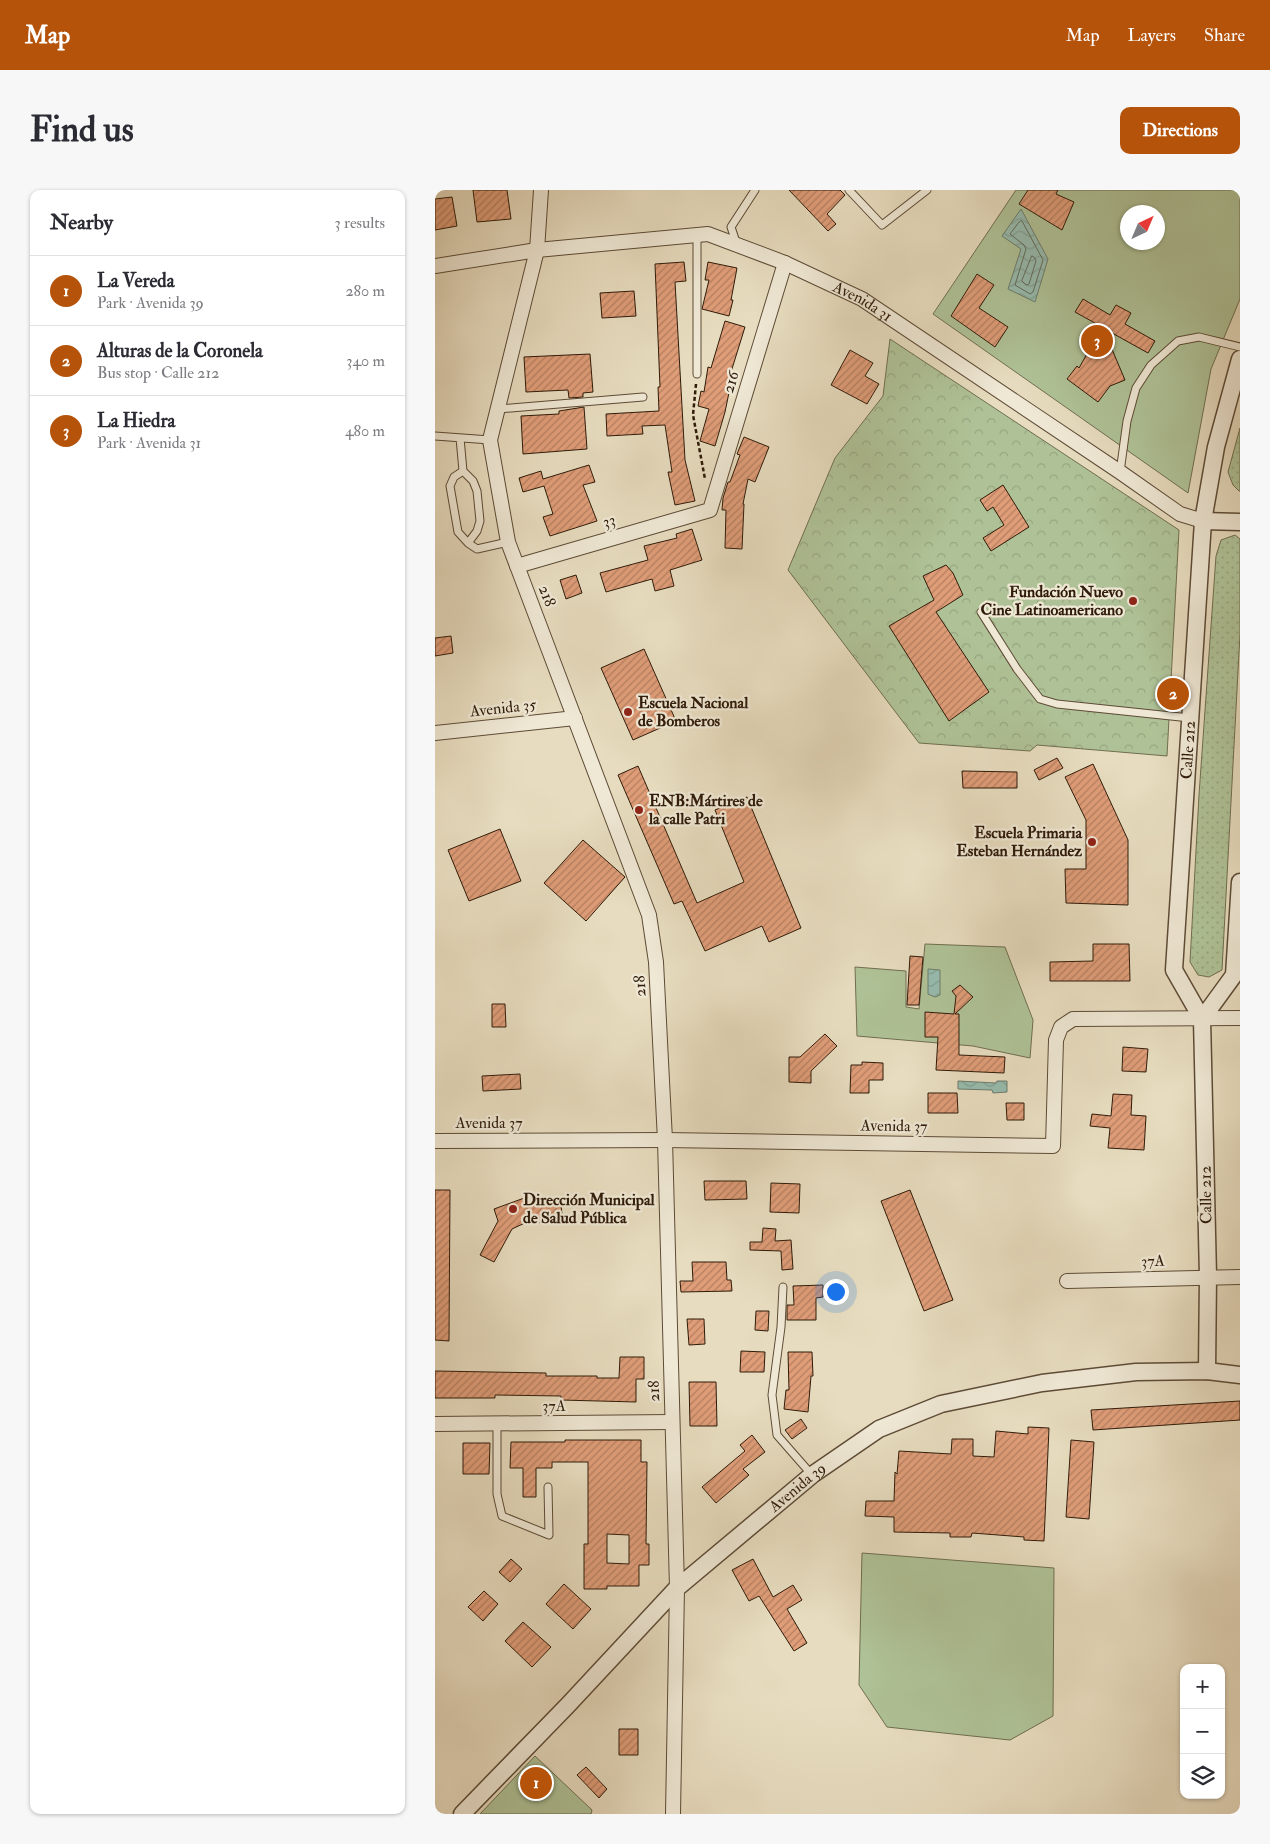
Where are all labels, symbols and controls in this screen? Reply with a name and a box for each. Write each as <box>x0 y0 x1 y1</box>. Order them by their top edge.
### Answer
text: Map <box>25 20 70 51</box>
text: Map <box>1066 24 1100 47</box>
text: Layers <box>1128 24 1176 47</box>
text: Share <box>1204 24 1245 47</box>
button: Directions <box>1120 107 1240 154</box>
text: Find us <box>30 108 134 152</box>
north arrow <box>1120 205 1165 250</box>
text: Nearby <box>50 209 113 236</box>
text: 3 results <box>334 213 385 233</box>
text: La Vereda <box>97 269 175 293</box>
street label: Avenida 31 <box>829 276 896 326</box>
text: 1 <box>63 281 69 301</box>
text: 280 m <box>345 281 385 301</box>
text: Park · Avenida 39 <box>97 293 204 313</box>
pin: 3 <box>1081 322 1113 360</box>
text: Alturas de la Coronela <box>97 339 263 363</box>
text: 2 <box>62 351 70 371</box>
text: 340 m <box>346 351 385 371</box>
text: Bus stop · Calle 212 <box>97 363 219 383</box>
street label: 216 <box>718 368 744 395</box>
text: La Hiedra <box>97 409 175 433</box>
text: 3 <box>63 421 69 441</box>
text: 480 m <box>345 421 385 441</box>
text: Park · Avenida 31 <box>97 433 201 453</box>
street label: 33 <box>600 510 618 532</box>
street label: 218 <box>534 582 560 610</box>
place label: Fundación Nuevo Cine Latinoamericano <box>981 582 1123 620</box>
marker: Fundación Nuevo Cine Latinoamericano <box>1127 595 1139 607</box>
pin: 2 <box>1157 675 1189 713</box>
place label: Escuela Nacional de Bomberos <box>638 693 749 731</box>
street label: Avenida 35 <box>468 695 537 722</box>
marker: Escuela Nacional de Bomberos <box>622 706 634 718</box>
street label: Calle 212 <box>1176 720 1200 780</box>
place label: ENB:Mártires de la calle Patri <box>648 791 763 829</box>
marker: ENB:Mártires de la calle Patri <box>633 804 645 816</box>
place label: Escuela Primaria Esteban Hernández <box>956 823 1082 861</box>
marker: Escuela Primaria Esteban Hernández <box>1086 836 1098 848</box>
street label: 218 <box>629 974 651 997</box>
street label: Avenida 37 <box>455 1113 523 1133</box>
street label: Avenida 37 <box>859 1115 928 1137</box>
street label: Calle 212 <box>1195 1166 1217 1224</box>
place label: Dirección Municipal de Salud Pública <box>523 1190 656 1228</box>
marker: Dirección Municipal de Salud Pública <box>507 1203 519 1215</box>
street label: 37A <box>1141 1251 1165 1271</box>
your location <box>823 1279 849 1305</box>
street label: 218 <box>644 1380 664 1402</box>
street label: 37A <box>542 1396 566 1416</box>
street label: Avenida 39 <box>764 1458 830 1517</box>
map controls <box>1180 1664 1225 1799</box>
button: + <box>1180 1664 1225 1709</box>
button: − <box>1180 1709 1225 1754</box>
button: layers <box>1180 1754 1225 1799</box>
pin: 1 <box>520 1764 552 1802</box>

